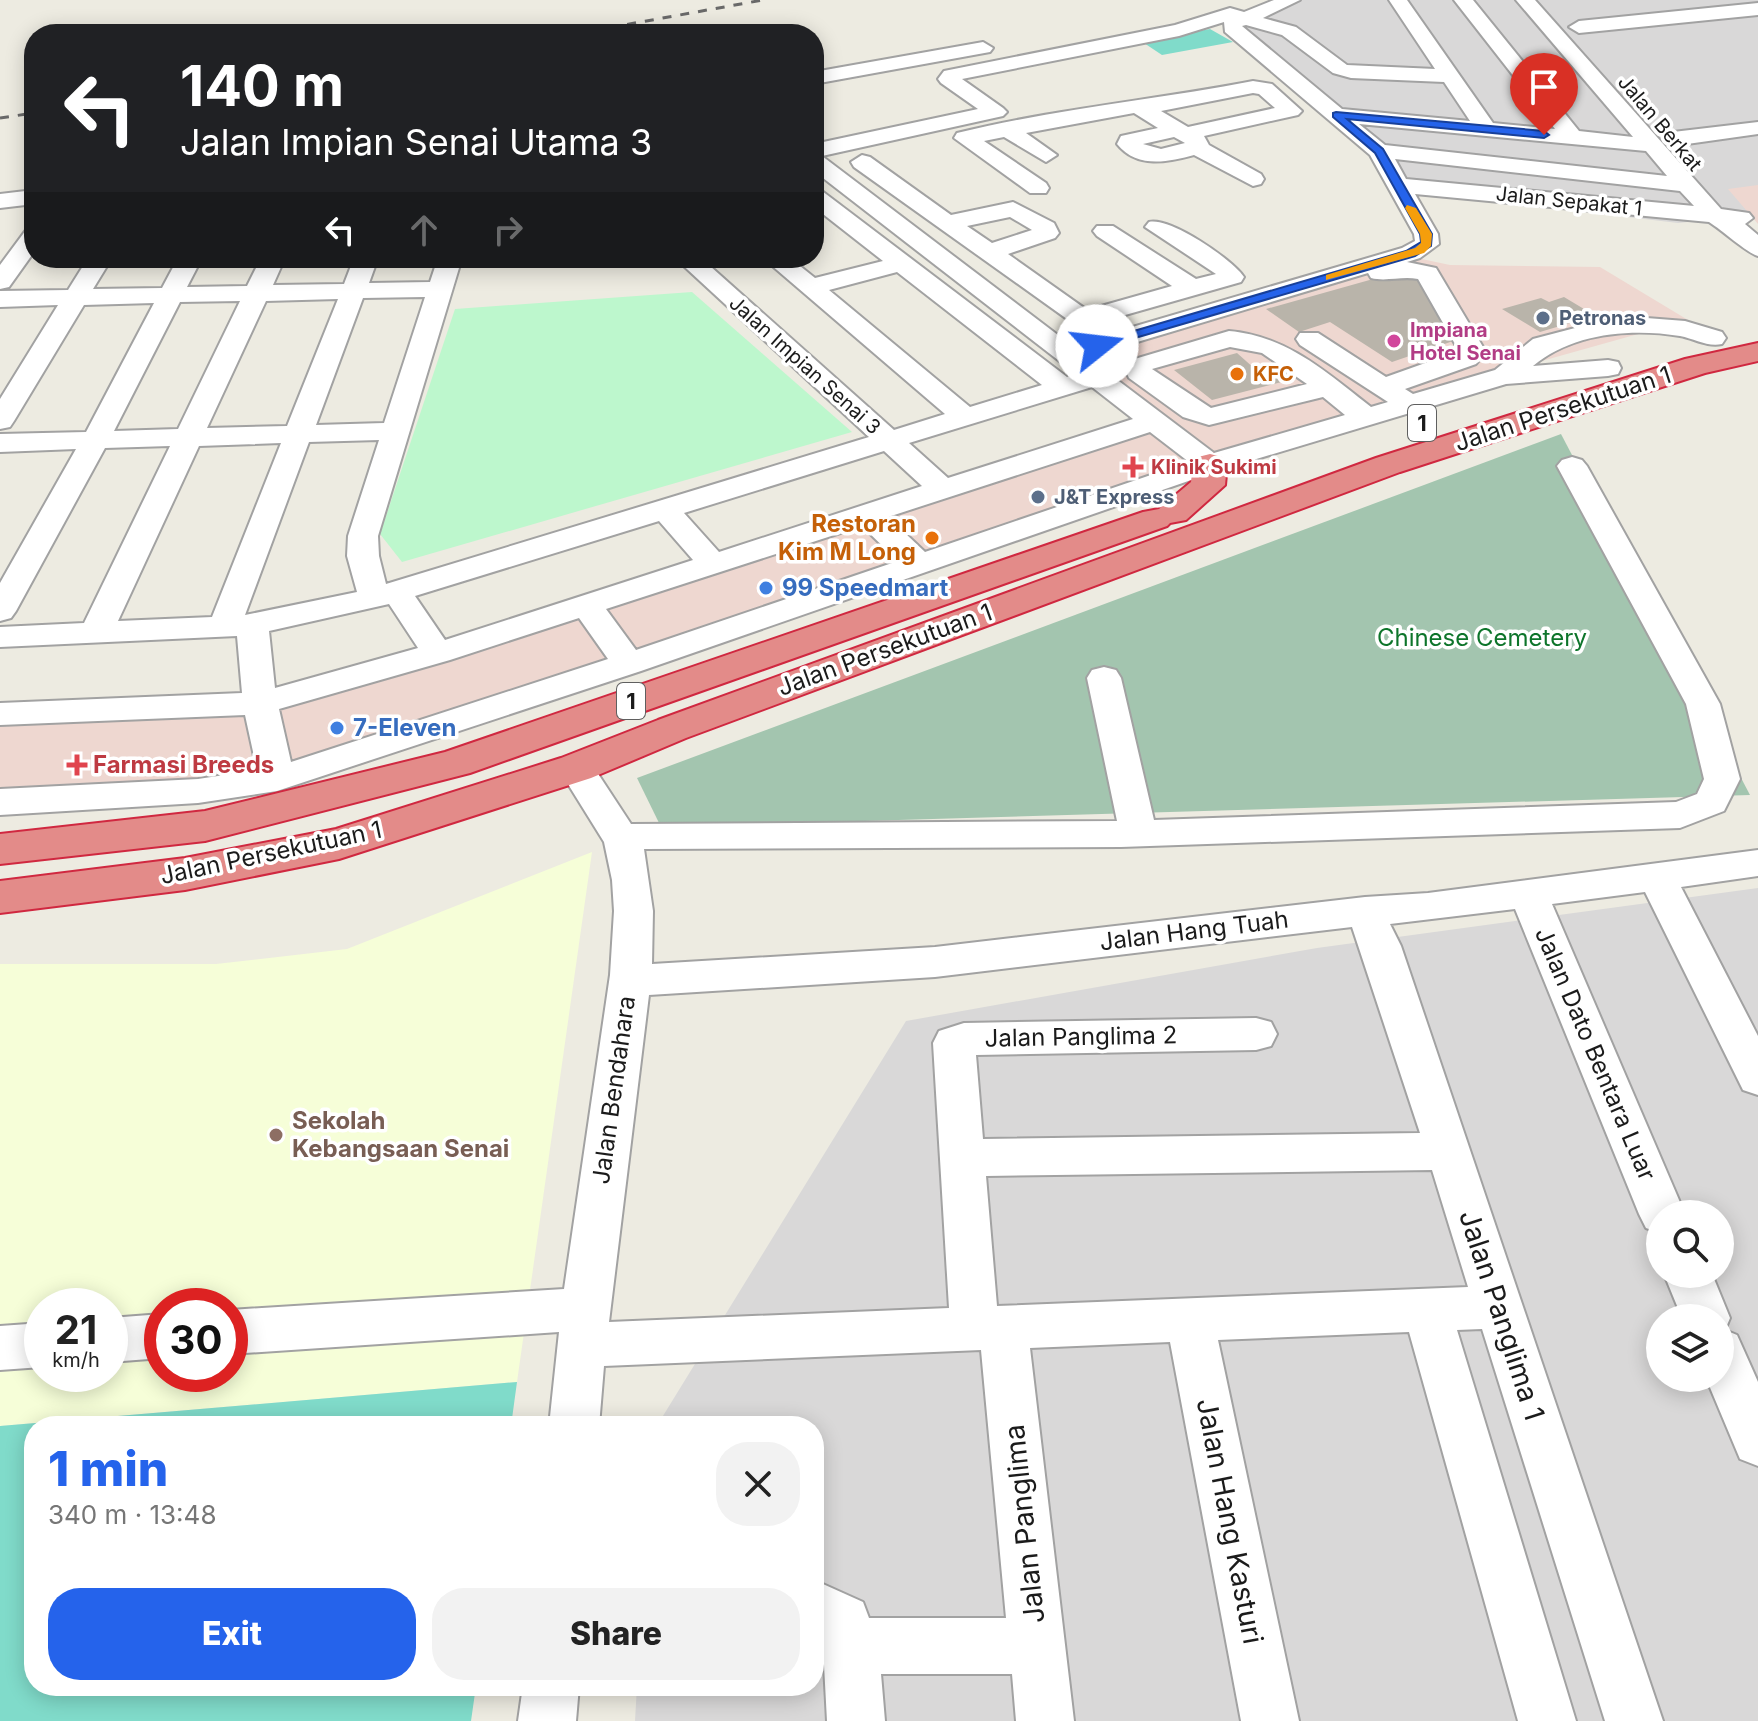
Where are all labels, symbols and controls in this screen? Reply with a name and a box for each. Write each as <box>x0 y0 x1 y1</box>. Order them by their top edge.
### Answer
text: 140 m <box>180 52 344 120</box>
pin <box>1510 53 1578 135</box>
icon: left <box>48 56 152 160</box>
icon: arrive <box>1522 65 1566 109</box>
street label: Jalan Berkat <box>1613 70 1707 176</box>
text: Jalan Impian Senai Utama 3 <box>180 120 652 164</box>
street label: Jalan Sepakat 1 <box>1495 181 1643 221</box>
icon: left <box>318 208 362 252</box>
icon: ahead <box>402 208 446 252</box>
icon: right <box>486 208 530 252</box>
street label: Jalan Impian Senai 3 <box>724 291 886 439</box>
position arrow <box>1055 304 1139 388</box>
place label: Petronas <box>1559 306 1646 330</box>
marker: Petronas <box>1534 309 1552 327</box>
place label: Impiana Hotel Senai <box>1410 318 1521 365</box>
marker: Impiana Hotel Senai <box>1385 332 1403 350</box>
street label: Jalan Persekutuan 1 <box>1451 360 1675 457</box>
place label: KFC <box>1253 362 1294 386</box>
marker: KFC <box>1228 365 1246 383</box>
road number: 1 <box>1408 405 1436 441</box>
place label: Klinik Sukimi <box>1151 455 1277 479</box>
marker: Klinik Sukimi <box>1122 456 1144 478</box>
place label: J&T Express <box>1054 485 1174 509</box>
marker: J&T Express <box>1029 488 1047 506</box>
place label: Restoran Kim M Long <box>778 509 916 566</box>
marker: Restoran Kim M Long <box>923 529 941 547</box>
place label: 99 Speedmart <box>782 573 949 602</box>
marker: 99 Speedmart <box>757 579 775 597</box>
street label: Jalan Persekutuan 1 <box>774 597 996 702</box>
park label: Chinese Cemetery <box>1377 623 1587 652</box>
road number: 1 <box>617 683 645 719</box>
place label: 7-Eleven <box>353 713 456 742</box>
marker: 7-Eleven <box>328 719 346 737</box>
place label: Farmasi Breeds <box>93 750 274 779</box>
marker: Farmasi Breeds <box>68 756 86 774</box>
street label: Jalan Persekutuan 1 <box>157 815 384 890</box>
street label: Jalan Hang Tuah <box>1098 905 1290 956</box>
street label: Jalan Dato Bentara Luar <box>1529 923 1662 1185</box>
street label: Jalan Bendahara <box>586 994 641 1186</box>
street label: Jalan Panglima 2 <box>984 1020 1178 1053</box>
place label: Sekolah Kebangsaan Senai <box>292 1106 509 1163</box>
marker: Sekolah Kebangsaan Senai <box>267 1126 285 1144</box>
map controls <box>1646 1200 1734 1392</box>
button: search <box>1646 1200 1734 1288</box>
street label: Jalan Panglima 1 <box>1452 1206 1552 1424</box>
speed limit sign: 30 <box>144 1288 248 1392</box>
button: layers <box>1646 1304 1734 1392</box>
text: 21 <box>55 1305 97 1354</box>
text: km/h <box>52 1348 100 1372</box>
street label: Jalan Hang Kasturi <box>1190 1395 1270 1647</box>
street label: Jalan Panglima <box>997 1423 1051 1625</box>
text: 1 min <box>48 1439 168 1498</box>
button: close <box>716 1442 800 1526</box>
text: 340 m · 13:48 <box>48 1499 216 1530</box>
button: Exit <box>48 1588 416 1680</box>
button: Share <box>432 1588 800 1680</box>

